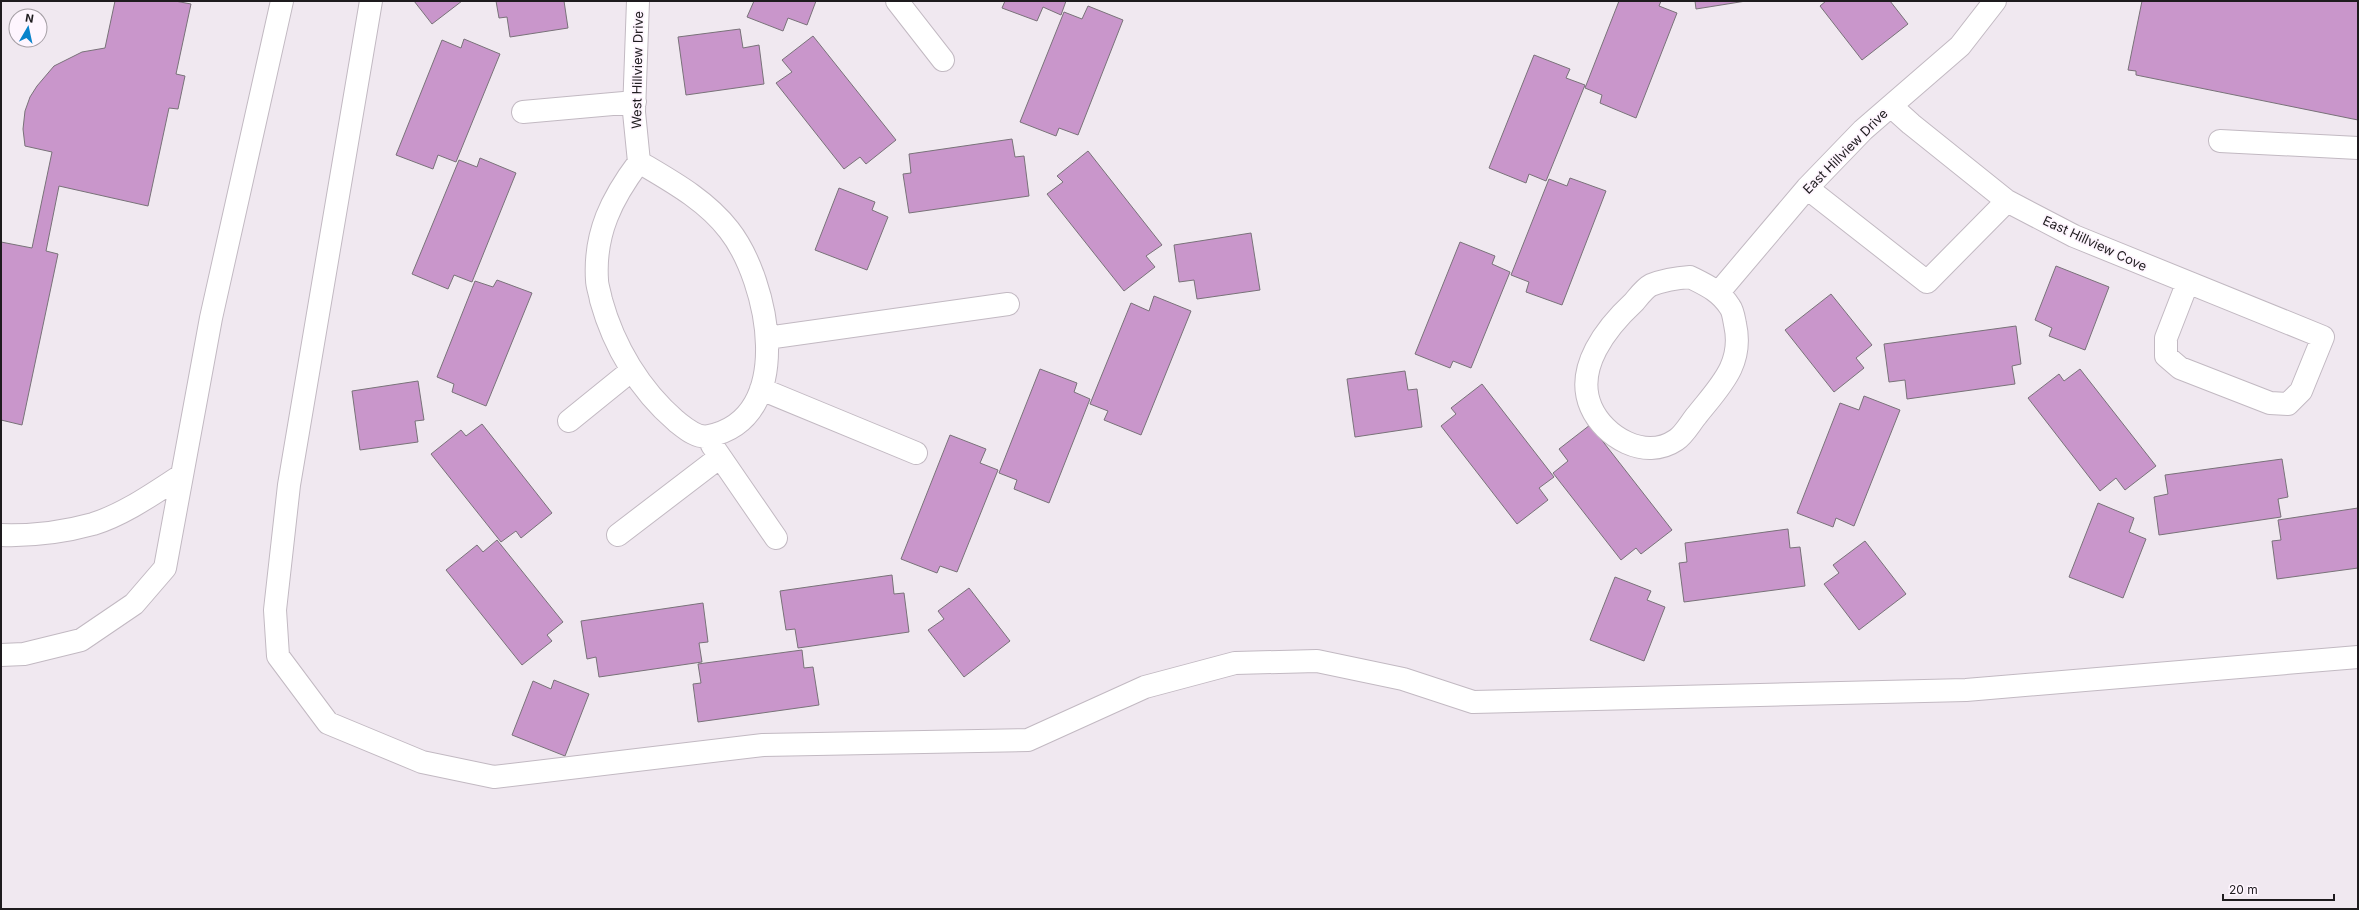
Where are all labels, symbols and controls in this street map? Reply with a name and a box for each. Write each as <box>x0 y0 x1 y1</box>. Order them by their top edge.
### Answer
north arrow <box>8 8 48 48</box>
text: N <box>24 11 35 26</box>
street label: West Hillview Drive <box>628 11 646 129</box>
street label: East Hillview Drive <box>1799 105 1891 197</box>
street label: East Hillview Cove <box>2040 212 2150 274</box>
scale bar <box>2223 876 2334 902</box>
text: 20 m <box>2229 882 2258 897</box>

